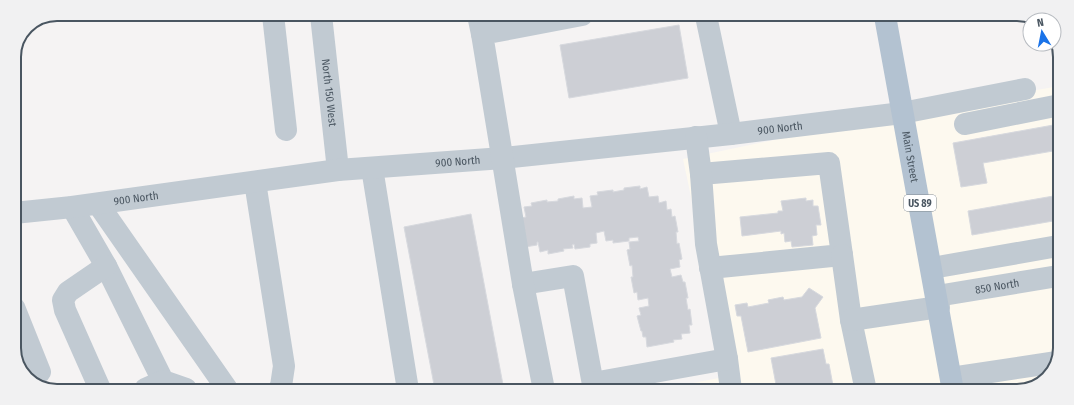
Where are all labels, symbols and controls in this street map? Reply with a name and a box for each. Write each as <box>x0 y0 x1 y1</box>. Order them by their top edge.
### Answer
north arrow <box>1022 12 1062 52</box>
text: N <box>1036 16 1045 30</box>
street label: North 150 West <box>319 58 339 127</box>
street label: 900 North <box>757 119 803 138</box>
street label: Main Street <box>899 130 921 184</box>
street label: 900 North <box>435 154 481 170</box>
street label: 900 North <box>113 189 159 208</box>
road number: US 89 <box>904 195 936 211</box>
street label: 850 North <box>974 276 1020 297</box>

